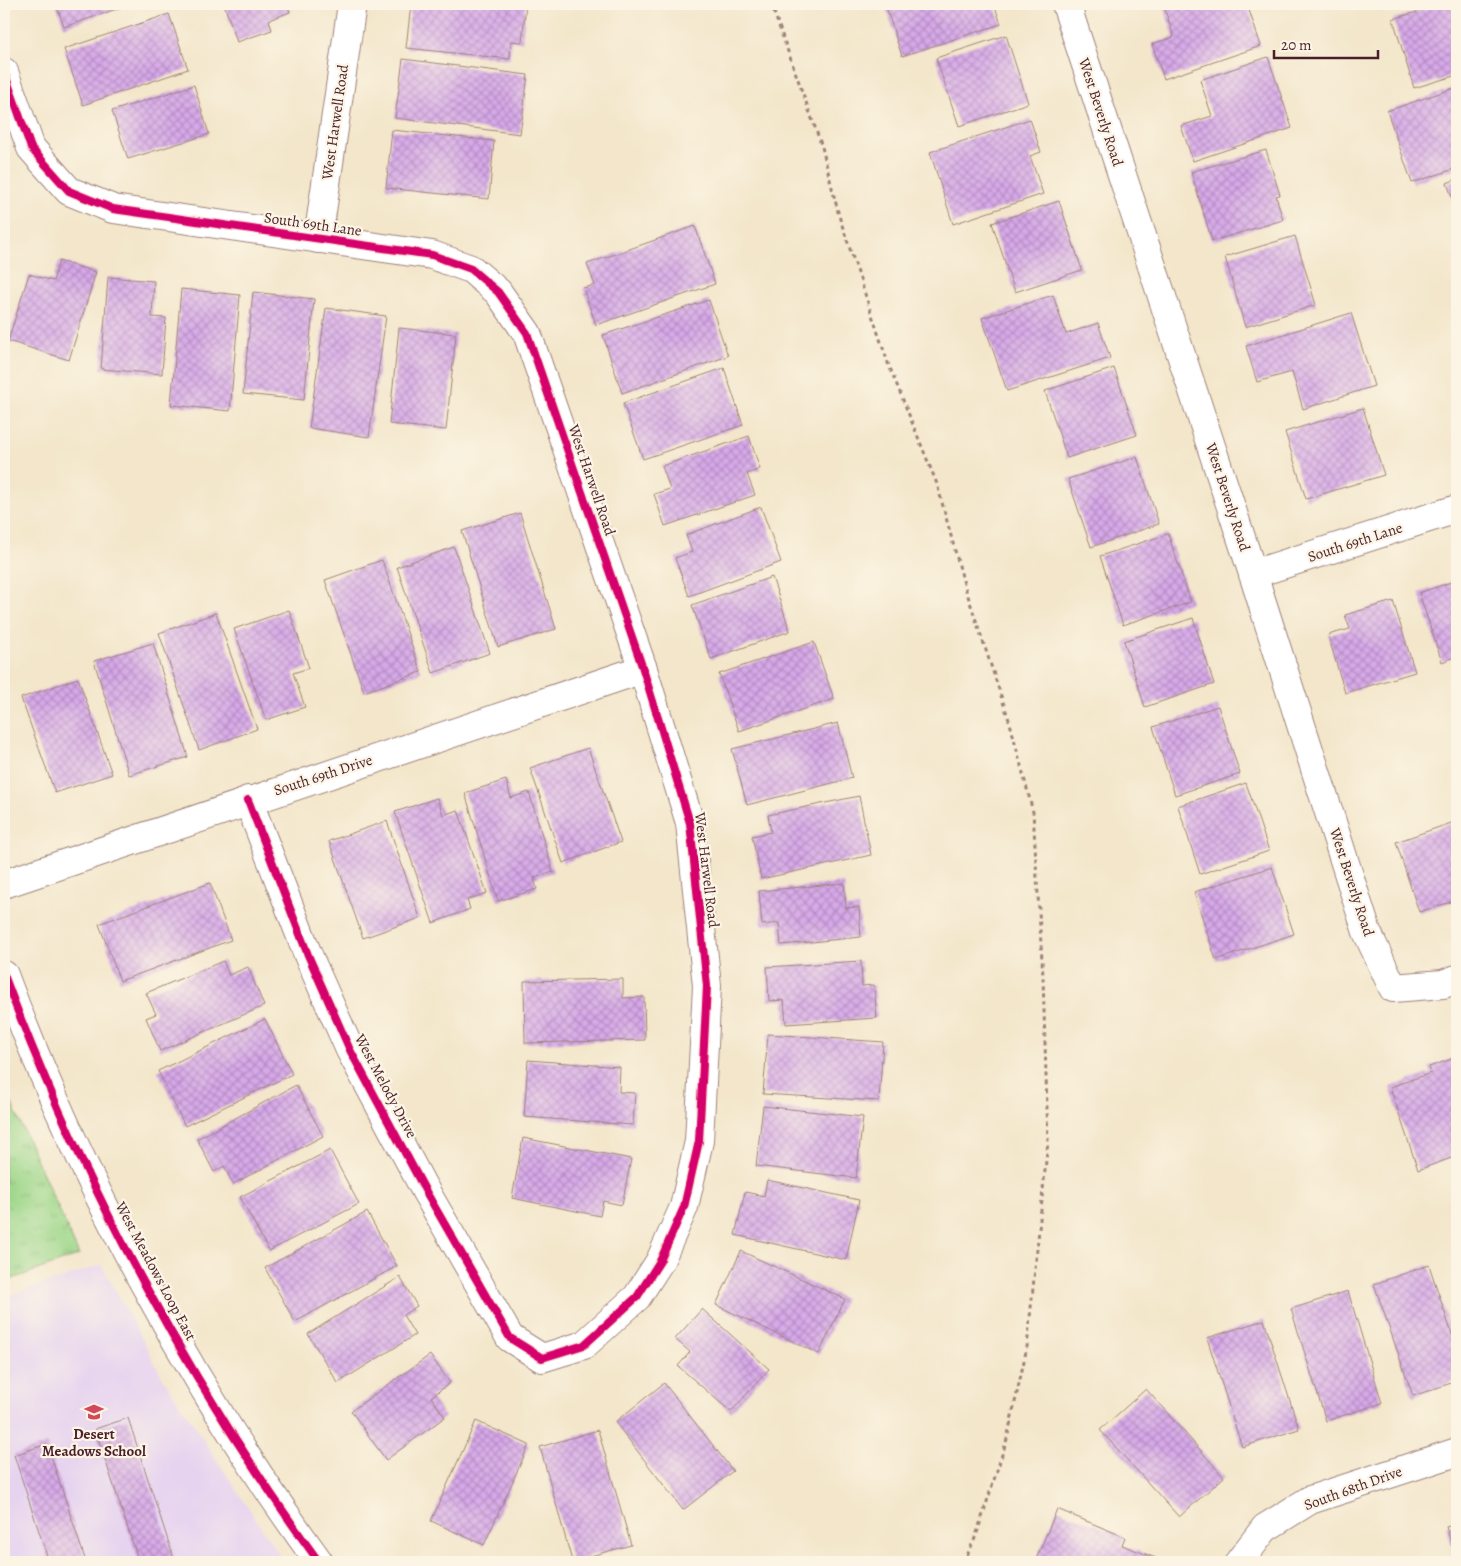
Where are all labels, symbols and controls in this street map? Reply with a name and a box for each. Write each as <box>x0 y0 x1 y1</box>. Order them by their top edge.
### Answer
scale bar <box>1274 28 1377 60</box>
text: 20 m <box>1281 35 1312 55</box>
street label: West Beverly Road <box>1074 54 1128 169</box>
street label: West Harwell Road <box>317 62 353 182</box>
street label: South 69th Lane <box>263 207 363 241</box>
street label: West Harwell Road <box>563 421 621 539</box>
street label: West Beverly Road <box>1201 439 1255 554</box>
street label: South 69th Lane <box>1305 517 1405 567</box>
street label: South 69th Drive <box>271 750 375 800</box>
street label: West Harwell Road <box>690 810 724 930</box>
street label: West Beverly Road <box>1325 824 1379 939</box>
street label: West Melody Drive <box>350 1030 422 1142</box>
street label: West Meadows Loop East <box>110 1197 201 1344</box>
school or university icon: Desert Meadows School <box>83 1401 105 1423</box>
place label: Desert Meadows School <box>42 1424 146 1461</box>
street label: South 68th Drive <box>1301 1461 1405 1515</box>

